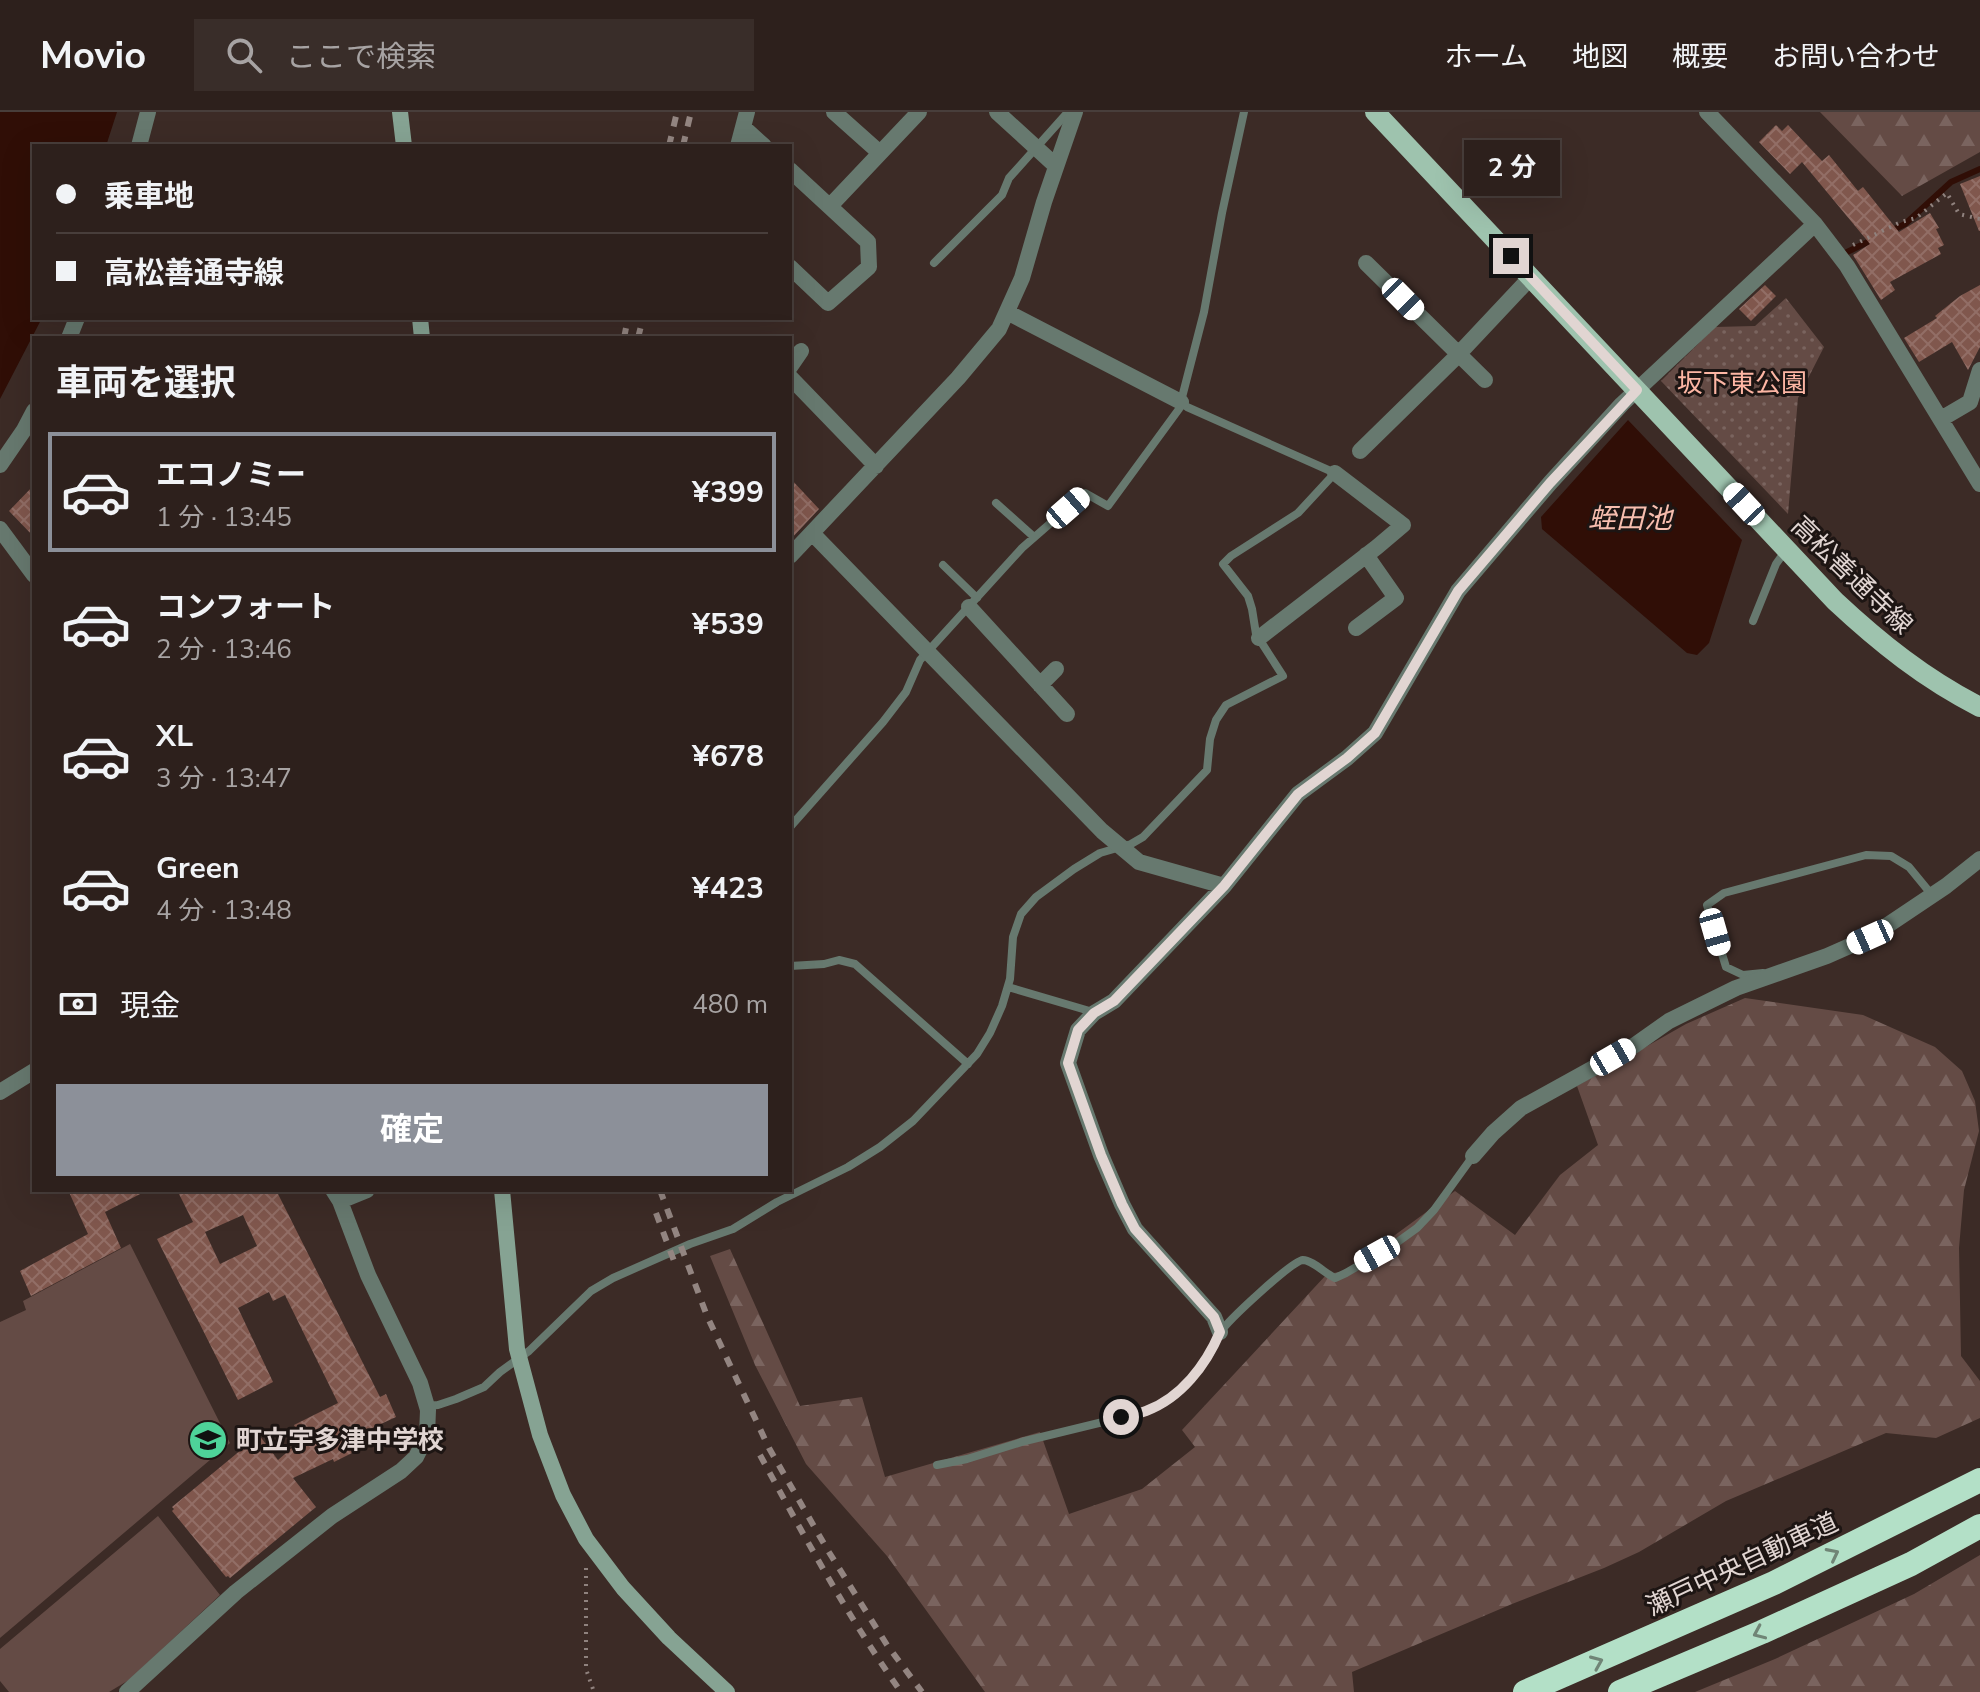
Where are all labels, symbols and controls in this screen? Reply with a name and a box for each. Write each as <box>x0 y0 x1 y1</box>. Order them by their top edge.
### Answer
search box <box>194 19 754 91</box>
text: Movio <box>40 30 146 81</box>
icon: search <box>222 33 266 77</box>
text: ここで検索 <box>286 37 436 78</box>
text: ホーム <box>1445 38 1528 76</box>
text: 地図 <box>1572 38 1628 76</box>
text: 概要 <box>1672 38 1728 76</box>
text: お問い合わせ <box>1772 38 1940 76</box>
callout: 2 分 <box>1463 140 1559 196</box>
text: 2 分 <box>1488 150 1536 185</box>
text: 乗車地 <box>104 176 194 217</box>
route end <box>1493 238 1529 274</box>
text: 高松善通寺線 <box>104 253 284 294</box>
car <box>1378 274 1428 324</box>
text: 車両を選択 <box>56 359 236 408</box>
park label: 坂下東公園 <box>1677 366 1807 401</box>
text: エコノミー <box>156 455 306 496</box>
icon: car <box>60 456 132 528</box>
text: ¥399 <box>692 472 764 513</box>
car <box>1719 478 1769 530</box>
car <box>1042 483 1094 533</box>
text: 1 分 · 13:45 <box>156 500 292 535</box>
water label: 蛭田池 <box>1588 500 1675 538</box>
street label: 高松善通寺線 <box>1783 509 1920 642</box>
text: コンフォート <box>156 587 335 628</box>
icon: car <box>60 588 132 660</box>
text: ¥539 <box>692 604 764 645</box>
text: 2 分 · 13:46 <box>156 632 292 667</box>
text: XL <box>156 716 193 757</box>
icon: car <box>60 720 132 792</box>
text: ¥678 <box>692 736 764 777</box>
text: 3 分 · 13:47 <box>156 761 292 796</box>
text: Green <box>156 848 240 889</box>
icon: car <box>60 852 132 924</box>
text: ¥423 <box>692 868 764 909</box>
text: 4 分 · 13:48 <box>156 893 292 928</box>
car <box>1697 906 1733 958</box>
car <box>1843 916 1897 958</box>
icon: cash <box>56 982 100 1026</box>
text: 現金 <box>120 986 180 1027</box>
text: 480 m <box>692 987 768 1022</box>
car <box>1586 1035 1640 1079</box>
button: 確定 <box>56 1084 768 1176</box>
car <box>1350 1232 1404 1276</box>
route start <box>1103 1399 1139 1435</box>
school or university icon: 町立宇多津中学校 <box>187 1419 229 1461</box>
place label: 町立宇多津中学校 <box>236 1423 444 1458</box>
street label: 瀬戸中央自動車道 <box>1641 1505 1844 1624</box>
one-way arrow <box>1825 1548 1840 1563</box>
one-way arrow <box>1753 1624 1767 1640</box>
one-way arrow <box>1589 1655 1603 1671</box>

